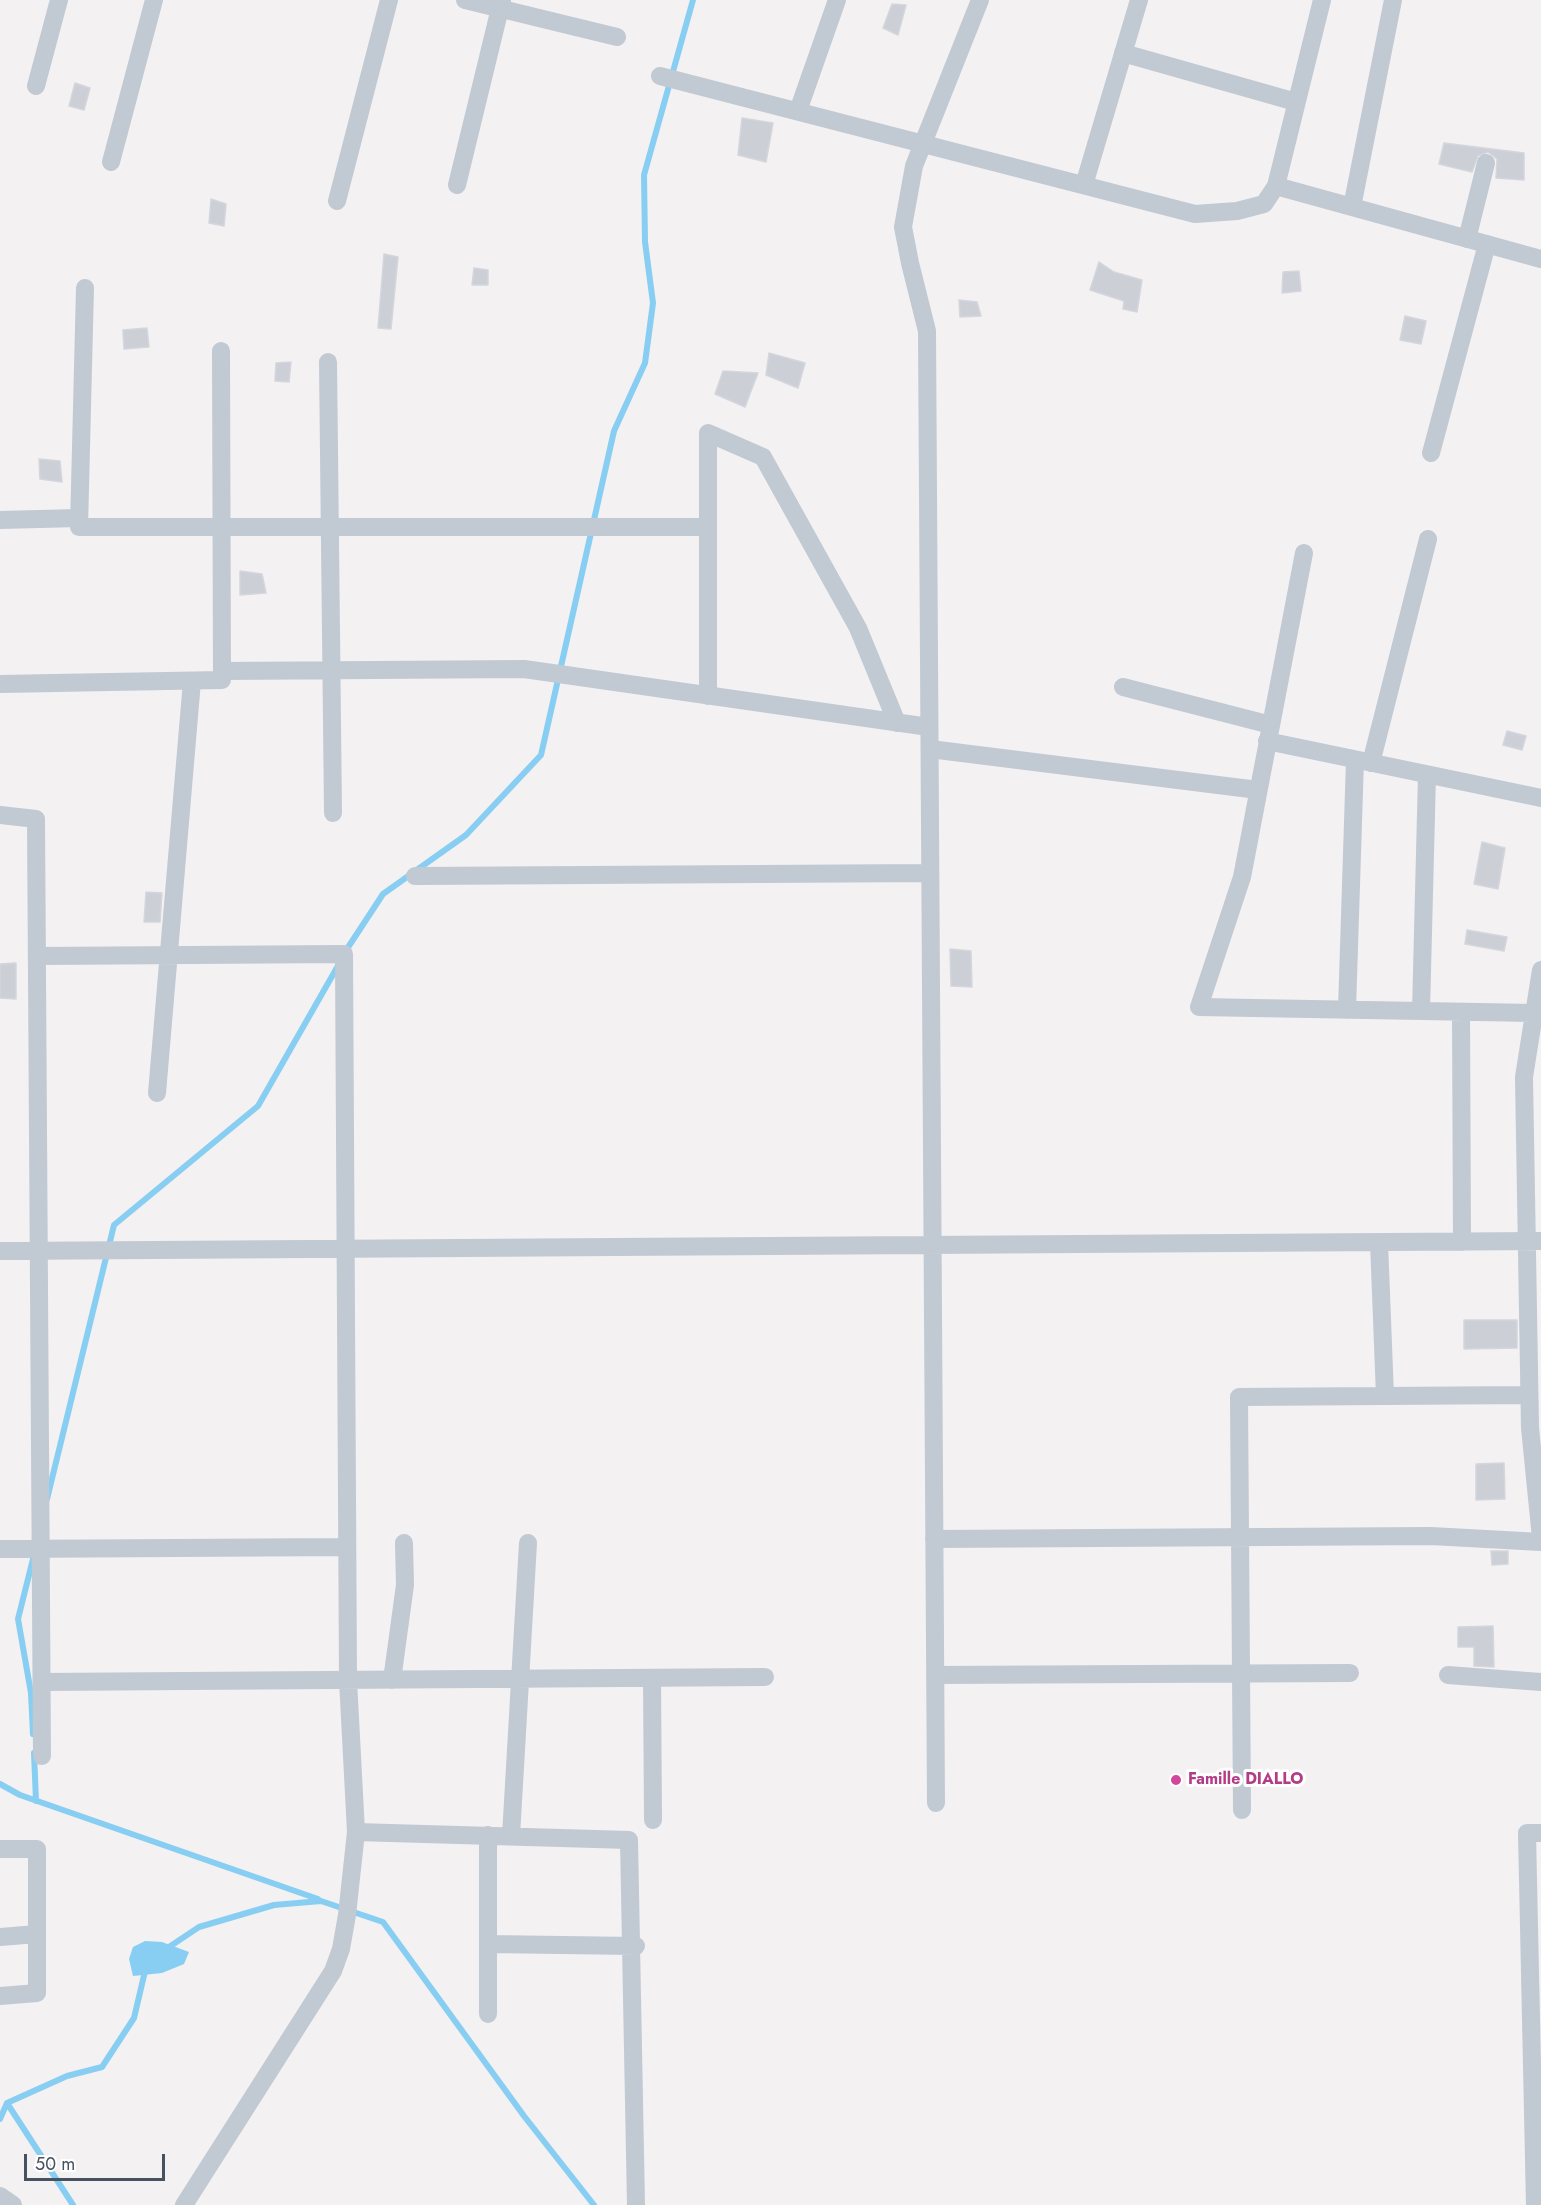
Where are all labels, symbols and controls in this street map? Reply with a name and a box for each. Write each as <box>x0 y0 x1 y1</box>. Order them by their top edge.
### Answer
place label: Famille DIALLO <box>1188 1770 1303 1790</box>
marker: Famille DIALLO <box>1169 1773 1183 1787</box>
scale bar <box>27 2142 168 2180</box>
text: 50 m <box>35 2151 75 2177</box>

